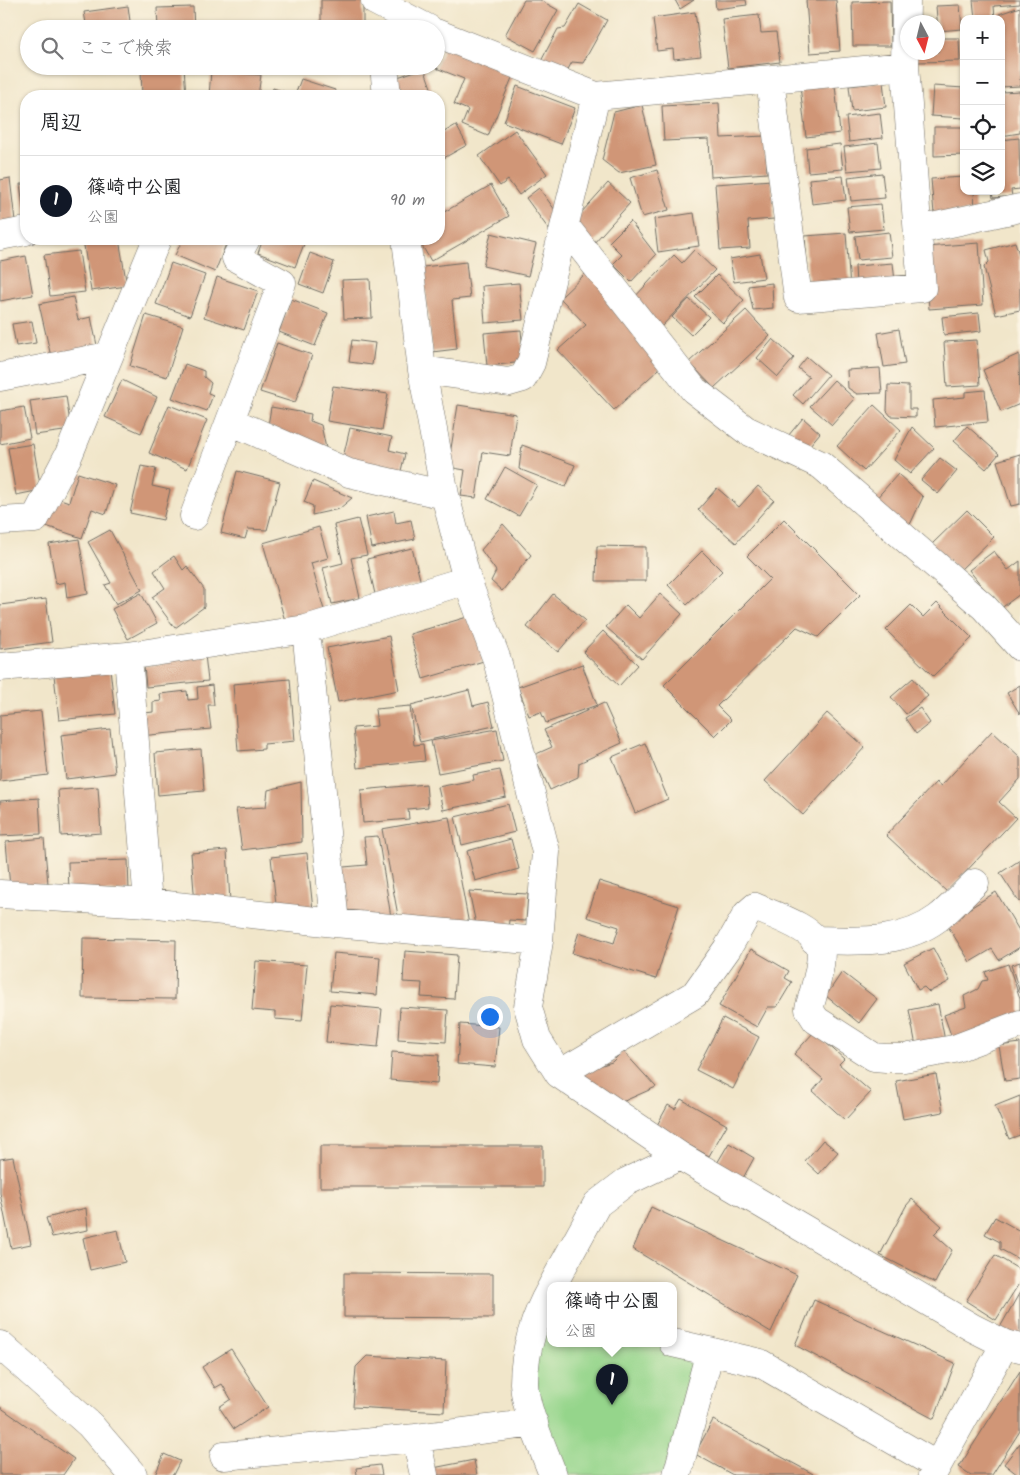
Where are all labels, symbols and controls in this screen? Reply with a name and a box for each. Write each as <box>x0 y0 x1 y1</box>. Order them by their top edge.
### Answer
north arrow <box>900 15 945 60</box>
map controls <box>960 15 1005 195</box>
button: + <box>960 15 1005 60</box>
search box <box>20 20 445 75</box>
icon: search <box>38 34 66 62</box>
text: ここで検索 <box>78 34 173 64</box>
button: − <box>960 60 1005 105</box>
button: locate <box>960 105 1005 150</box>
text: 周辺 <box>40 107 82 140</box>
button: layers <box>960 150 1005 195</box>
text: 篠崎中公園 <box>87 173 182 203</box>
text: 1 <box>54 188 58 213</box>
text: 90 m <box>390 188 425 213</box>
text: 公園 <box>87 205 119 230</box>
your location <box>477 1004 503 1030</box>
popup <box>547 1282 677 1347</box>
text: 篠崎中公園 <box>564 1287 660 1317</box>
text: 公園 <box>564 1319 597 1344</box>
pin: 1 <box>596 1364 628 1405</box>

